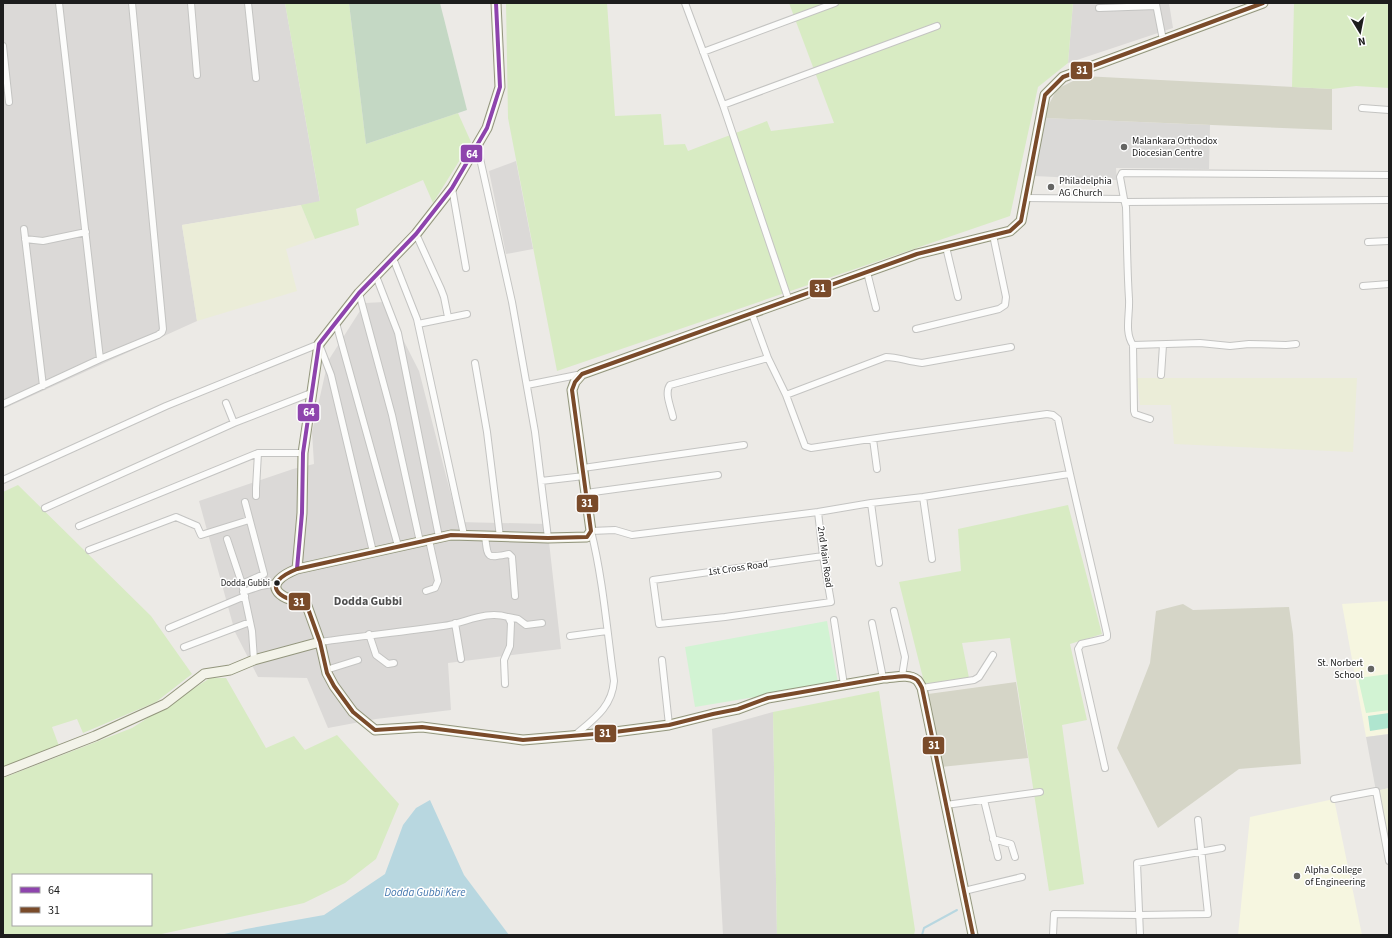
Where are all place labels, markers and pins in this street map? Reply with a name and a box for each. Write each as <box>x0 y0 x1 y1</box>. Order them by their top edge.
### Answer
place label: Malankara Orthodox Diocesian Centre <box>1132 134 1218 160</box>
marker: Malankara Orthodox Diocesian Centre <box>1119 142 1129 152</box>
place label: Philadelphia AG Church <box>1059 174 1112 200</box>
marker: Philadelphia AG Church <box>1046 182 1056 192</box>
place label: Dodda Gubbi <box>221 577 270 590</box>
marker: Dodda Gubbi <box>272 578 282 588</box>
place label: St. Norbert School <box>1317 656 1364 682</box>
marker: St. Norbert School <box>1366 664 1376 674</box>
place label: Alpha College of Engineering <box>1305 863 1365 889</box>
marker: Alpha College of Engineering <box>1292 871 1302 881</box>

